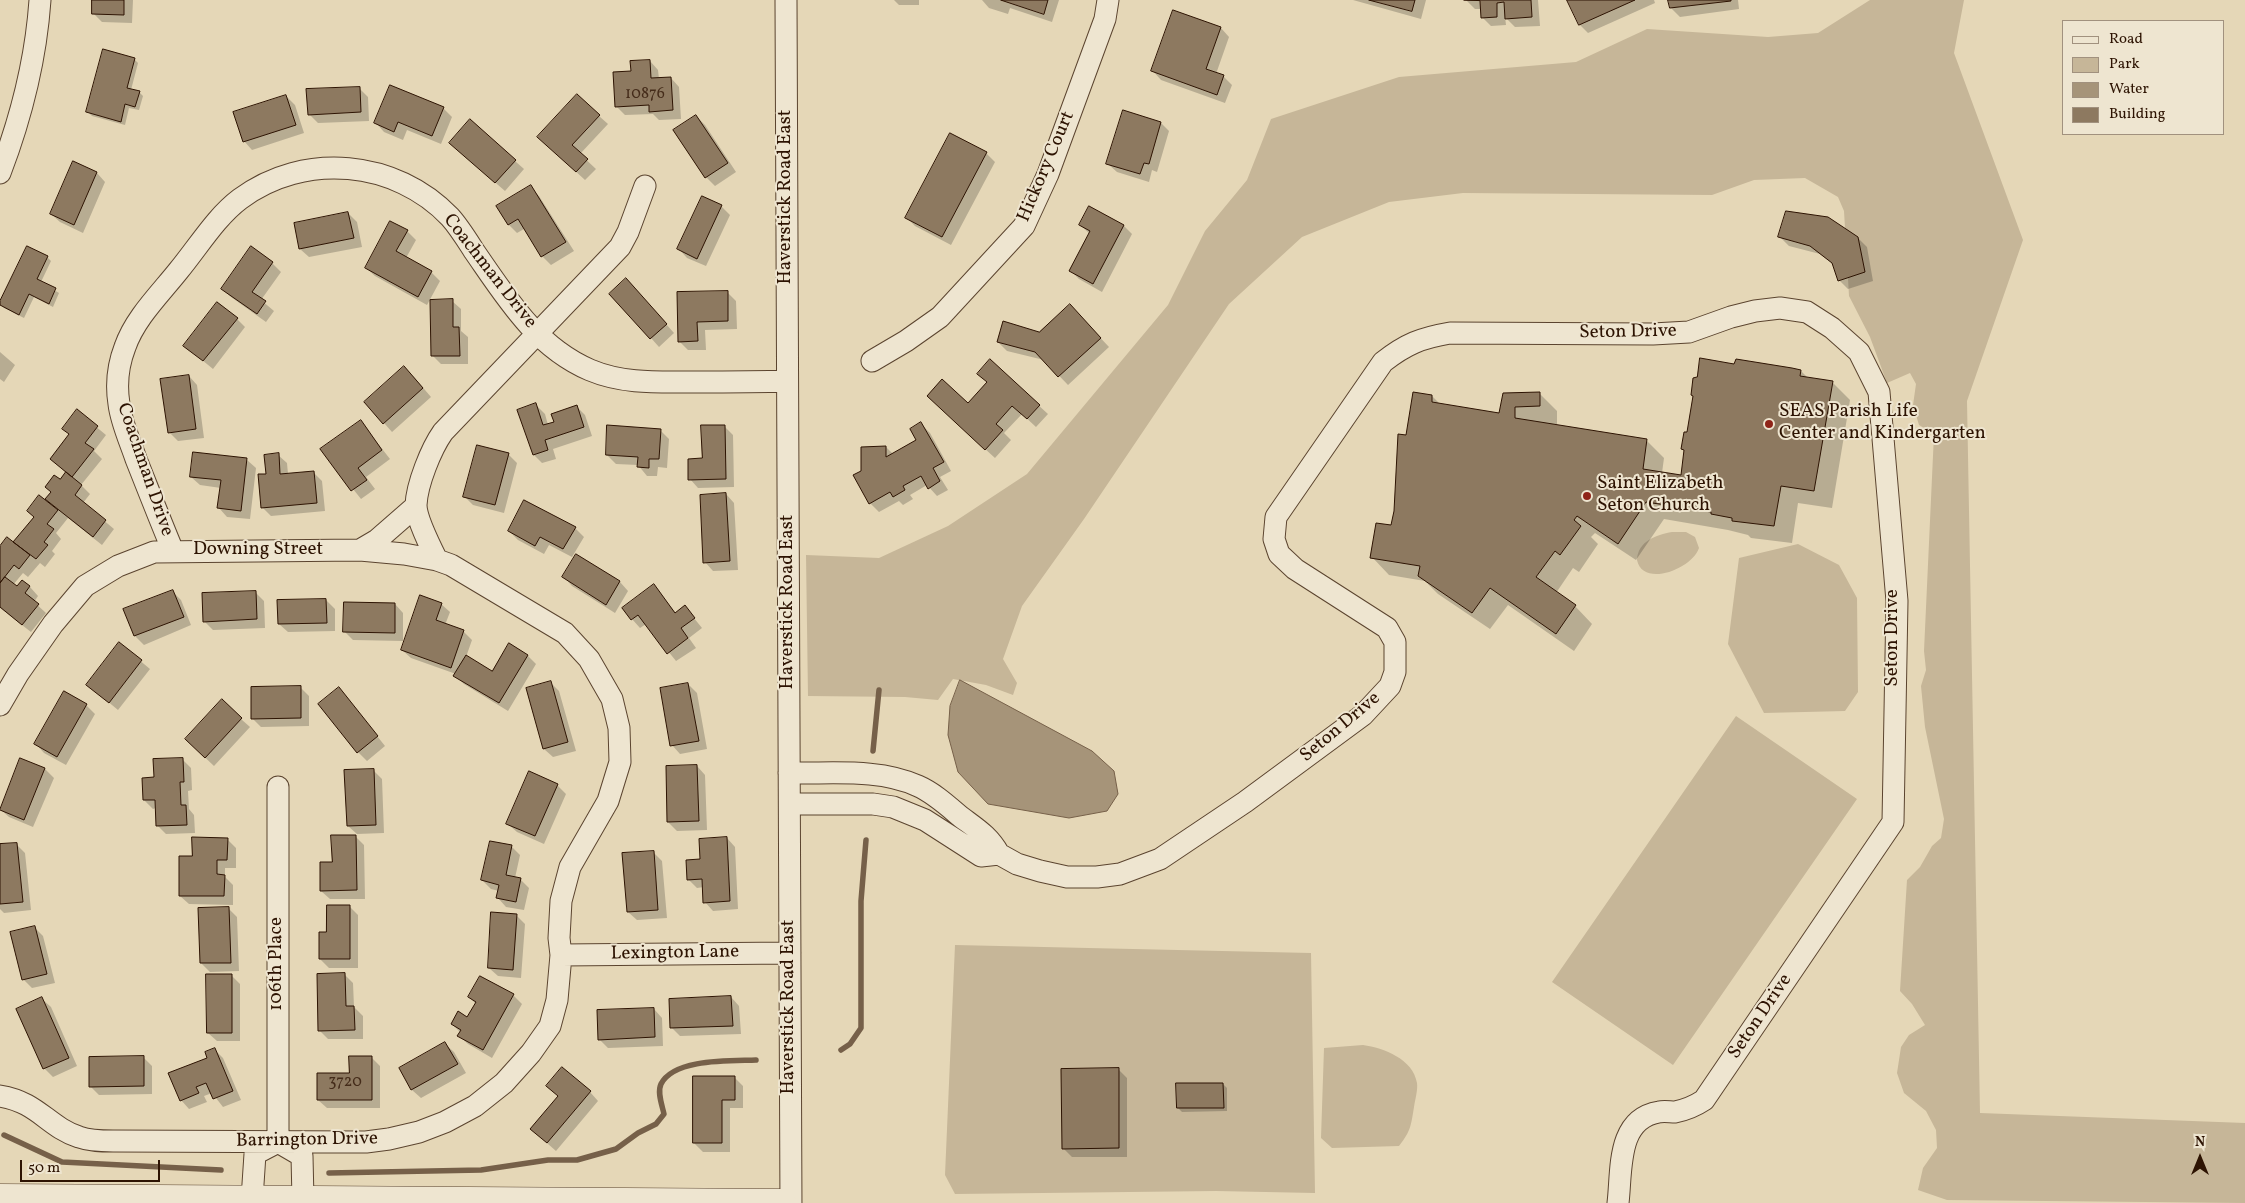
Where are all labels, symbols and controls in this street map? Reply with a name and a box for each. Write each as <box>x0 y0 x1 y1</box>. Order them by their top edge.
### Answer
legend <box>2062 20 2225 135</box>
text: Road <box>2109 29 2143 50</box>
text: Park <box>2109 54 2140 75</box>
text: Water <box>2109 79 2149 100</box>
house number: 10876 <box>625 85 665 105</box>
text: Building <box>2109 104 2165 125</box>
street label: Hickory Court <box>1013 108 1081 226</box>
street label: Haverstick Road East <box>776 109 798 285</box>
street label: Coachman Drive <box>437 210 541 334</box>
street label: Seton Drive <box>1579 321 1677 345</box>
street label: Coachman Drive <box>111 401 177 539</box>
place label: SEAS Parish Life Center and Kindergarten <box>1779 402 1986 446</box>
marker: SEAS Parish Life Center and Kindergarten <box>1763 418 1775 430</box>
place label: Saint Elizabeth Seton Church <box>1597 474 1724 518</box>
marker: Saint Elizabeth Seton Church <box>1581 490 1593 502</box>
street label: Haverstick Road East <box>778 514 800 690</box>
street label: Downing Street <box>193 540 323 562</box>
street label: Seton Drive <box>1883 589 1905 687</box>
street label: Seton Drive <box>1296 688 1386 768</box>
street label: 106th Place <box>267 917 289 1011</box>
street label: Haverstick Road East <box>779 919 801 1095</box>
street label: Lexington Lane <box>611 941 739 967</box>
street label: Seton Drive <box>1724 970 1798 1064</box>
house number: 3720 <box>328 1073 362 1093</box>
street label: Barrington Drive <box>236 1128 378 1154</box>
north arrow <box>2175 1133 2225 1183</box>
text: N <box>2195 1133 2205 1152</box>
scale bar <box>22 1150 162 1182</box>
text: 50 m <box>28 1158 60 1179</box>

